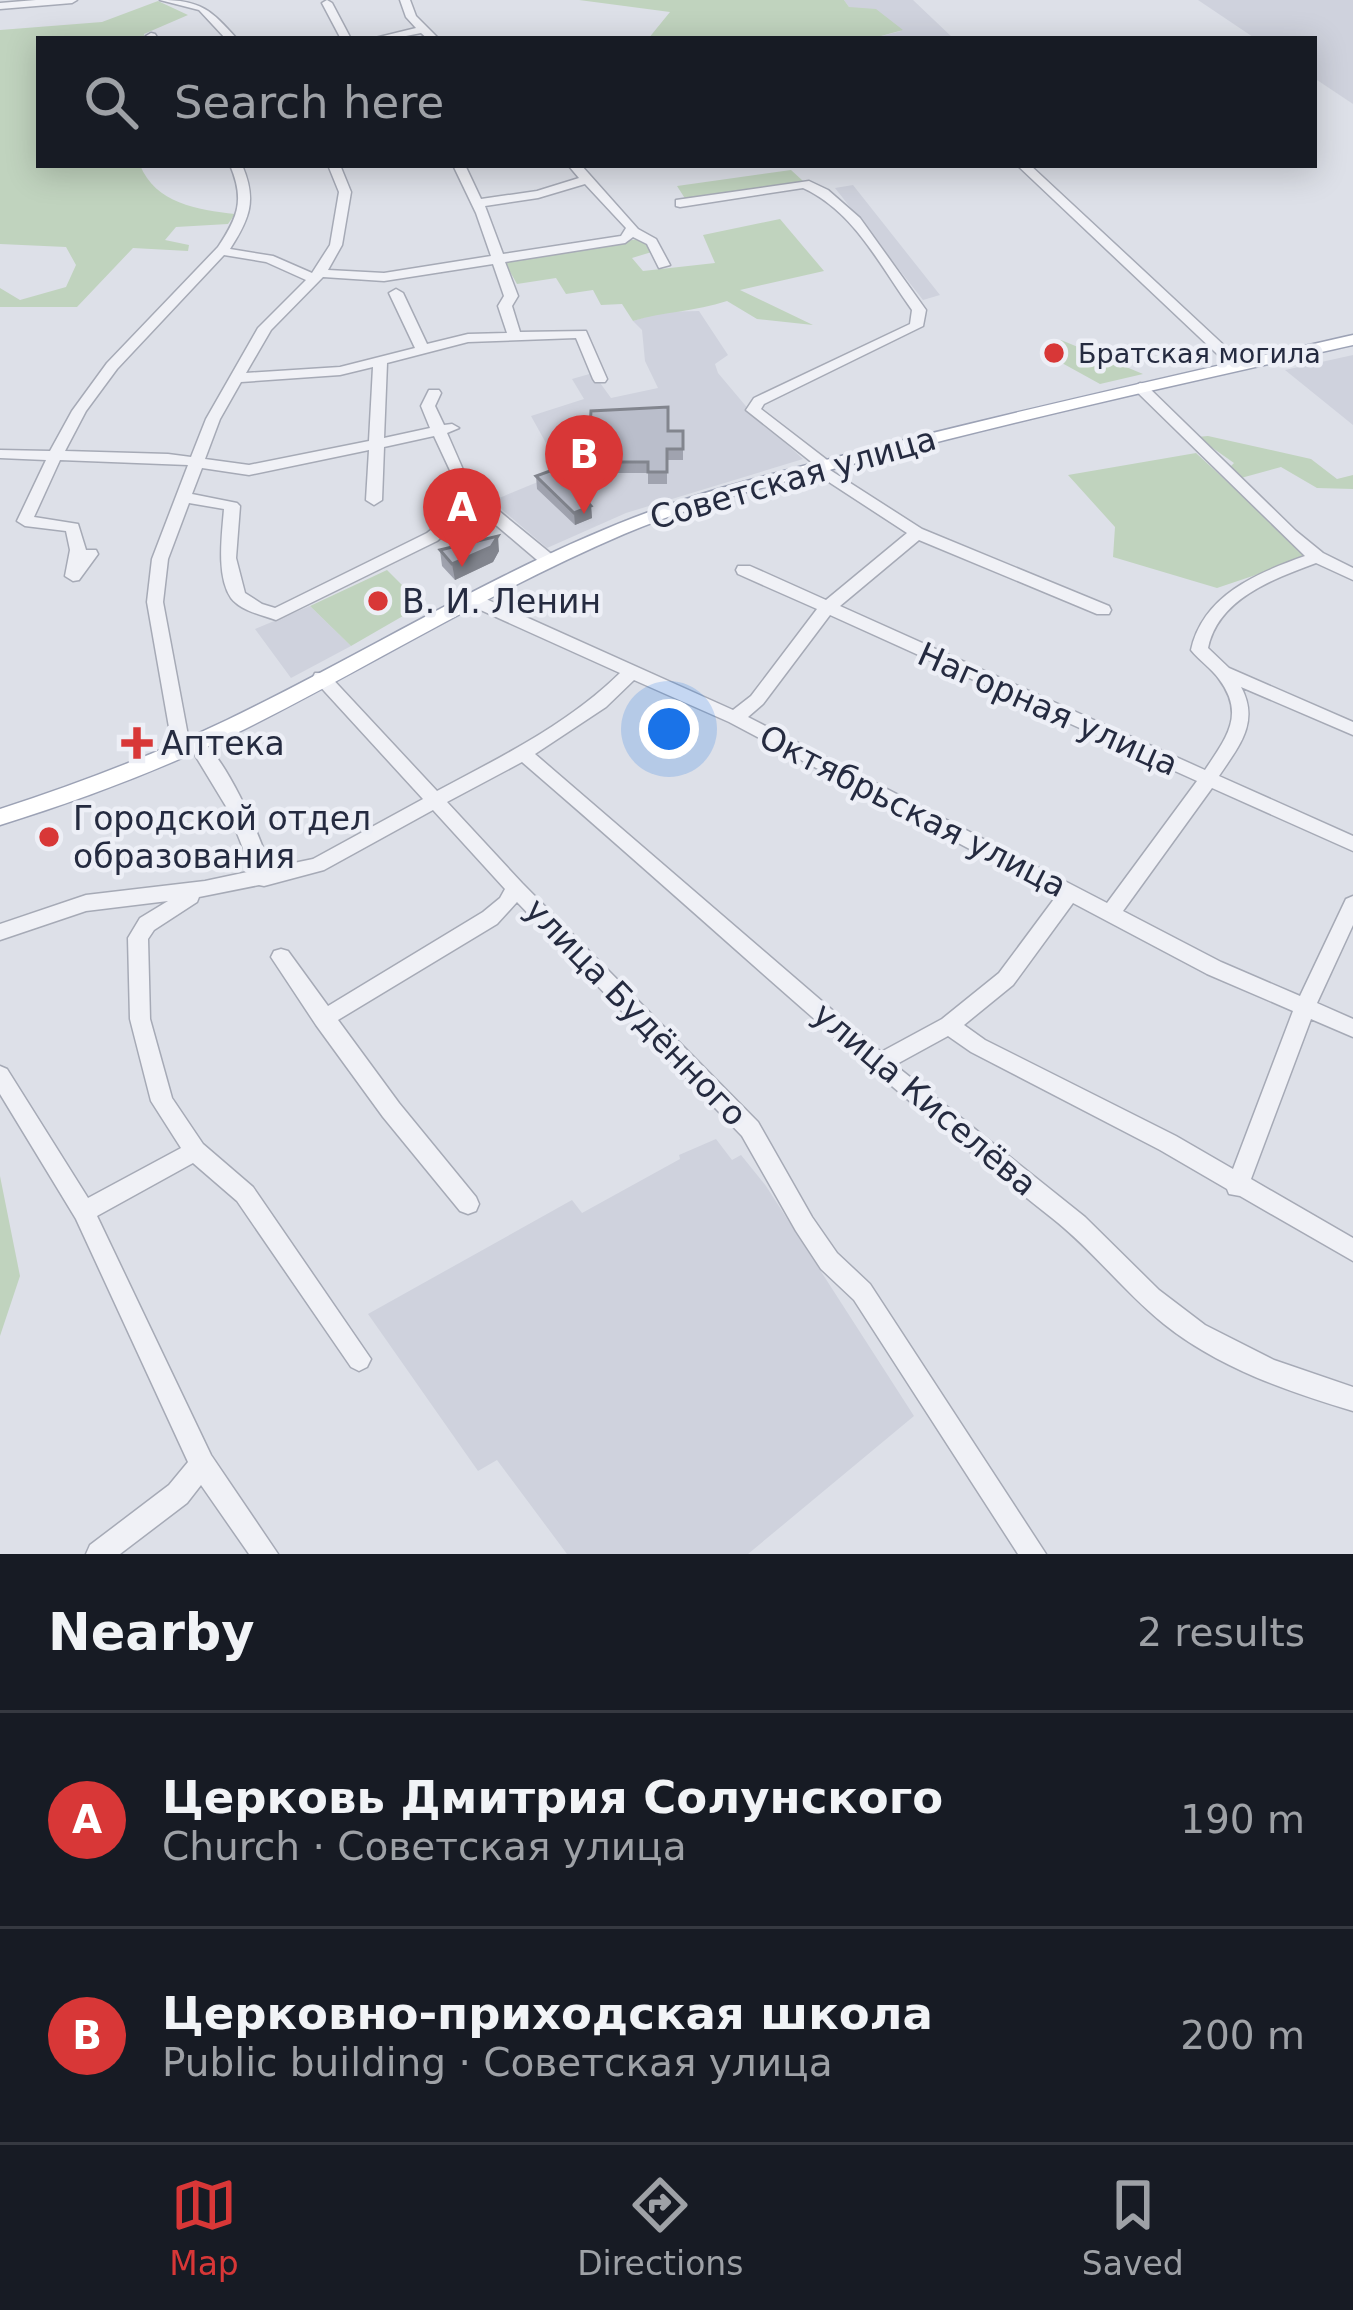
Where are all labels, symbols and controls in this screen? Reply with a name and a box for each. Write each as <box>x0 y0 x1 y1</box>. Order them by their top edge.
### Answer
search box <box>36 36 1317 168</box>
icon: search <box>78 69 144 135</box>
text: Search here <box>174 76 444 129</box>
place label: Братская могила <box>1078 338 1321 369</box>
marker: Братская могила <box>1041 340 1067 366</box>
pin: B <box>545 415 623 514</box>
street label: Советская улица <box>646 419 940 537</box>
pin: A <box>423 468 501 567</box>
place label: В. И. Ленин <box>402 582 601 621</box>
marker: В. И. Ленин <box>365 588 391 614</box>
street label: Нагорная улица <box>912 634 1184 784</box>
your location <box>639 699 699 759</box>
street label: Октябрьская улица <box>753 717 1073 905</box>
place label: Аптека <box>161 724 285 763</box>
marker: Аптека <box>124 730 150 756</box>
place label: Городской отдел образования <box>73 799 371 876</box>
marker: Городской отдел образования <box>36 824 62 850</box>
street label: улица Будённого <box>517 890 755 1134</box>
street label: улица Киселёва <box>805 994 1045 1204</box>
text: Nearby <box>48 1603 255 1662</box>
text: 2 results <box>1137 1610 1305 1655</box>
text: Церковь Дмитрия Солунского <box>162 1771 943 1824</box>
text: A <box>72 1797 102 1842</box>
text: 190 m <box>1180 1797 1305 1842</box>
text: Church · Советская улица <box>162 1824 687 1869</box>
text: Церковно-приходская школа <box>162 1987 933 2040</box>
text: B <box>72 2013 102 2058</box>
text: 200 m <box>1180 2013 1305 2058</box>
text: Public building · Советская улица <box>162 2040 833 2085</box>
tab: Map <box>169 2172 239 2283</box>
tab: Directions <box>577 2172 743 2283</box>
tab: Saved <box>1082 2172 1184 2283</box>

